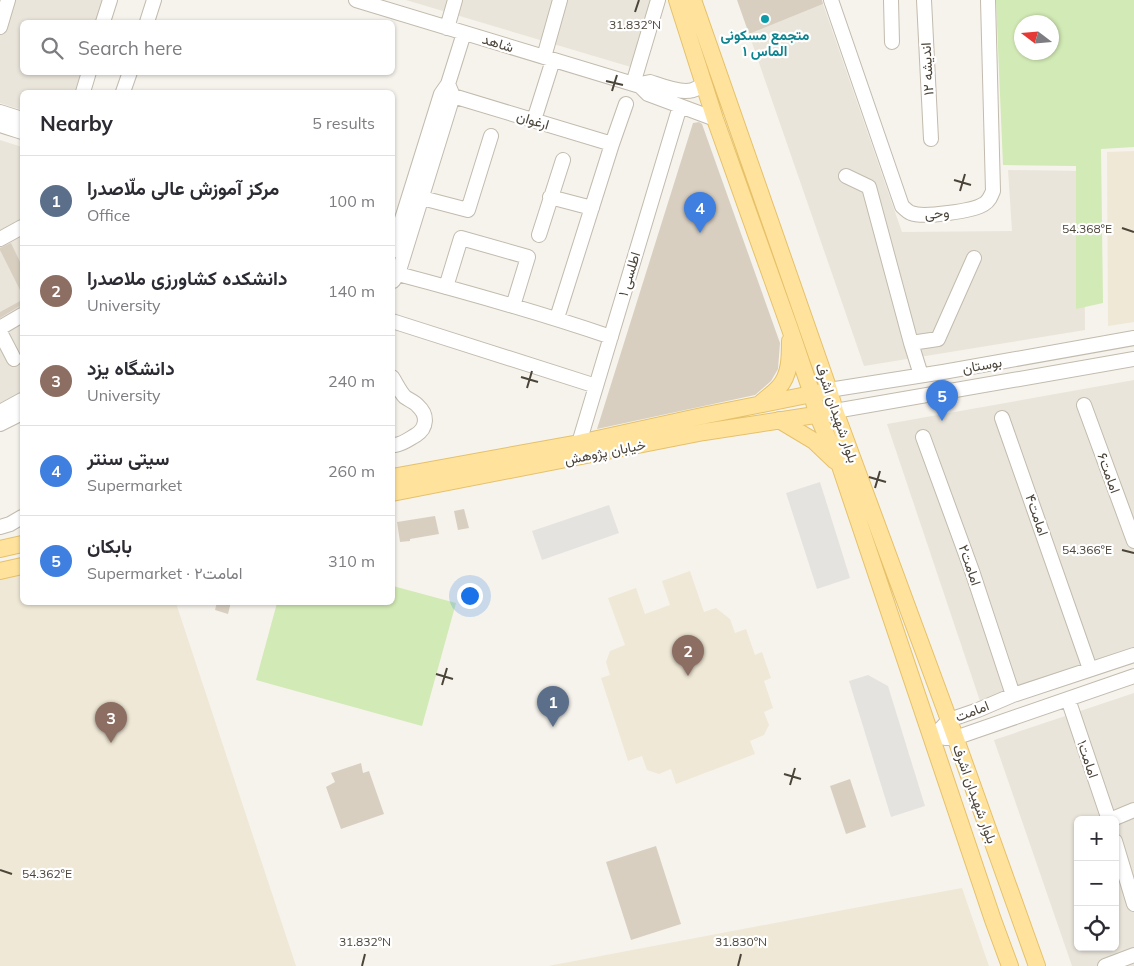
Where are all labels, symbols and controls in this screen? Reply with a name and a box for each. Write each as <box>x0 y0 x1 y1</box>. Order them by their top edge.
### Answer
marker: متجمع مسکونی الماس ۱ <box>759 13 771 25</box>
north arrow <box>1014 15 1059 60</box>
text: 31.832°N <box>609 17 661 32</box>
search box <box>20 20 395 75</box>
place label: متجمع مسکونی الماس ۱ <box>721 26 810 60</box>
street label: شاهد <box>480 30 516 56</box>
icon: search <box>38 34 66 62</box>
text: Search here <box>78 36 182 60</box>
street label: اندیشه ۱۲ <box>917 42 937 96</box>
street label: ارغوان <box>514 107 552 133</box>
text: Nearby <box>40 110 113 136</box>
text: 5 results <box>312 113 375 133</box>
text: مرکز آموزش عالی ملّاصدرا <box>87 176 279 200</box>
text: 1 <box>51 191 61 211</box>
text: 100 m <box>328 191 375 211</box>
pin: 4 <box>684 192 716 233</box>
street label: وحی <box>924 203 950 223</box>
text: Office <box>87 205 130 225</box>
text: 54.368°E <box>1062 221 1112 236</box>
street label: اطلسی ۱ <box>614 250 644 298</box>
text: دانشکده کشاورزی ملاصدرا <box>87 266 287 290</box>
text: 2 <box>51 281 61 301</box>
text: 140 m <box>328 281 375 301</box>
text: University <box>87 295 161 315</box>
street label: بوستان <box>961 353 1003 377</box>
text: دانشگاه یزد <box>87 356 175 380</box>
street label: بلوار شهیدان اشرف <box>812 361 862 465</box>
text: 3 <box>51 371 61 391</box>
text: 240 m <box>328 371 375 391</box>
pin: 5 <box>926 380 958 421</box>
text: University <box>87 385 161 405</box>
street label: خیابان پژوهش <box>563 435 647 470</box>
text: سیتی سنتر <box>87 446 170 470</box>
street label: امامت۶ <box>1093 450 1125 496</box>
text: 4 <box>51 461 61 481</box>
text: 260 m <box>328 461 375 481</box>
text: Supermarket <box>87 475 182 495</box>
street label: امامت۴ <box>1022 492 1052 538</box>
text: بابکان <box>87 534 132 558</box>
street label: امامت۲ <box>955 542 985 588</box>
text: 54.366°E <box>1062 542 1112 557</box>
text: 5 <box>51 551 61 571</box>
text: 310 m <box>328 551 375 571</box>
text: Supermarket · امامت۲ <box>87 563 242 583</box>
your location <box>457 583 483 609</box>
pin: 2 <box>672 635 704 676</box>
pin: 1 <box>537 686 569 727</box>
street label: امامت <box>953 696 991 726</box>
pin: 3 <box>95 702 127 743</box>
street label: امامت۱ <box>1073 738 1103 780</box>
street label: بلوار شهیدان اشرف <box>949 742 1001 846</box>
map controls <box>1074 816 1119 951</box>
button: + <box>1074 816 1119 861</box>
button: − <box>1074 861 1119 906</box>
text: 54.362°E <box>22 866 72 881</box>
button: locate <box>1074 906 1119 951</box>
text: 31.832°N <box>339 934 391 949</box>
text: 31.830°N <box>715 934 767 949</box>

